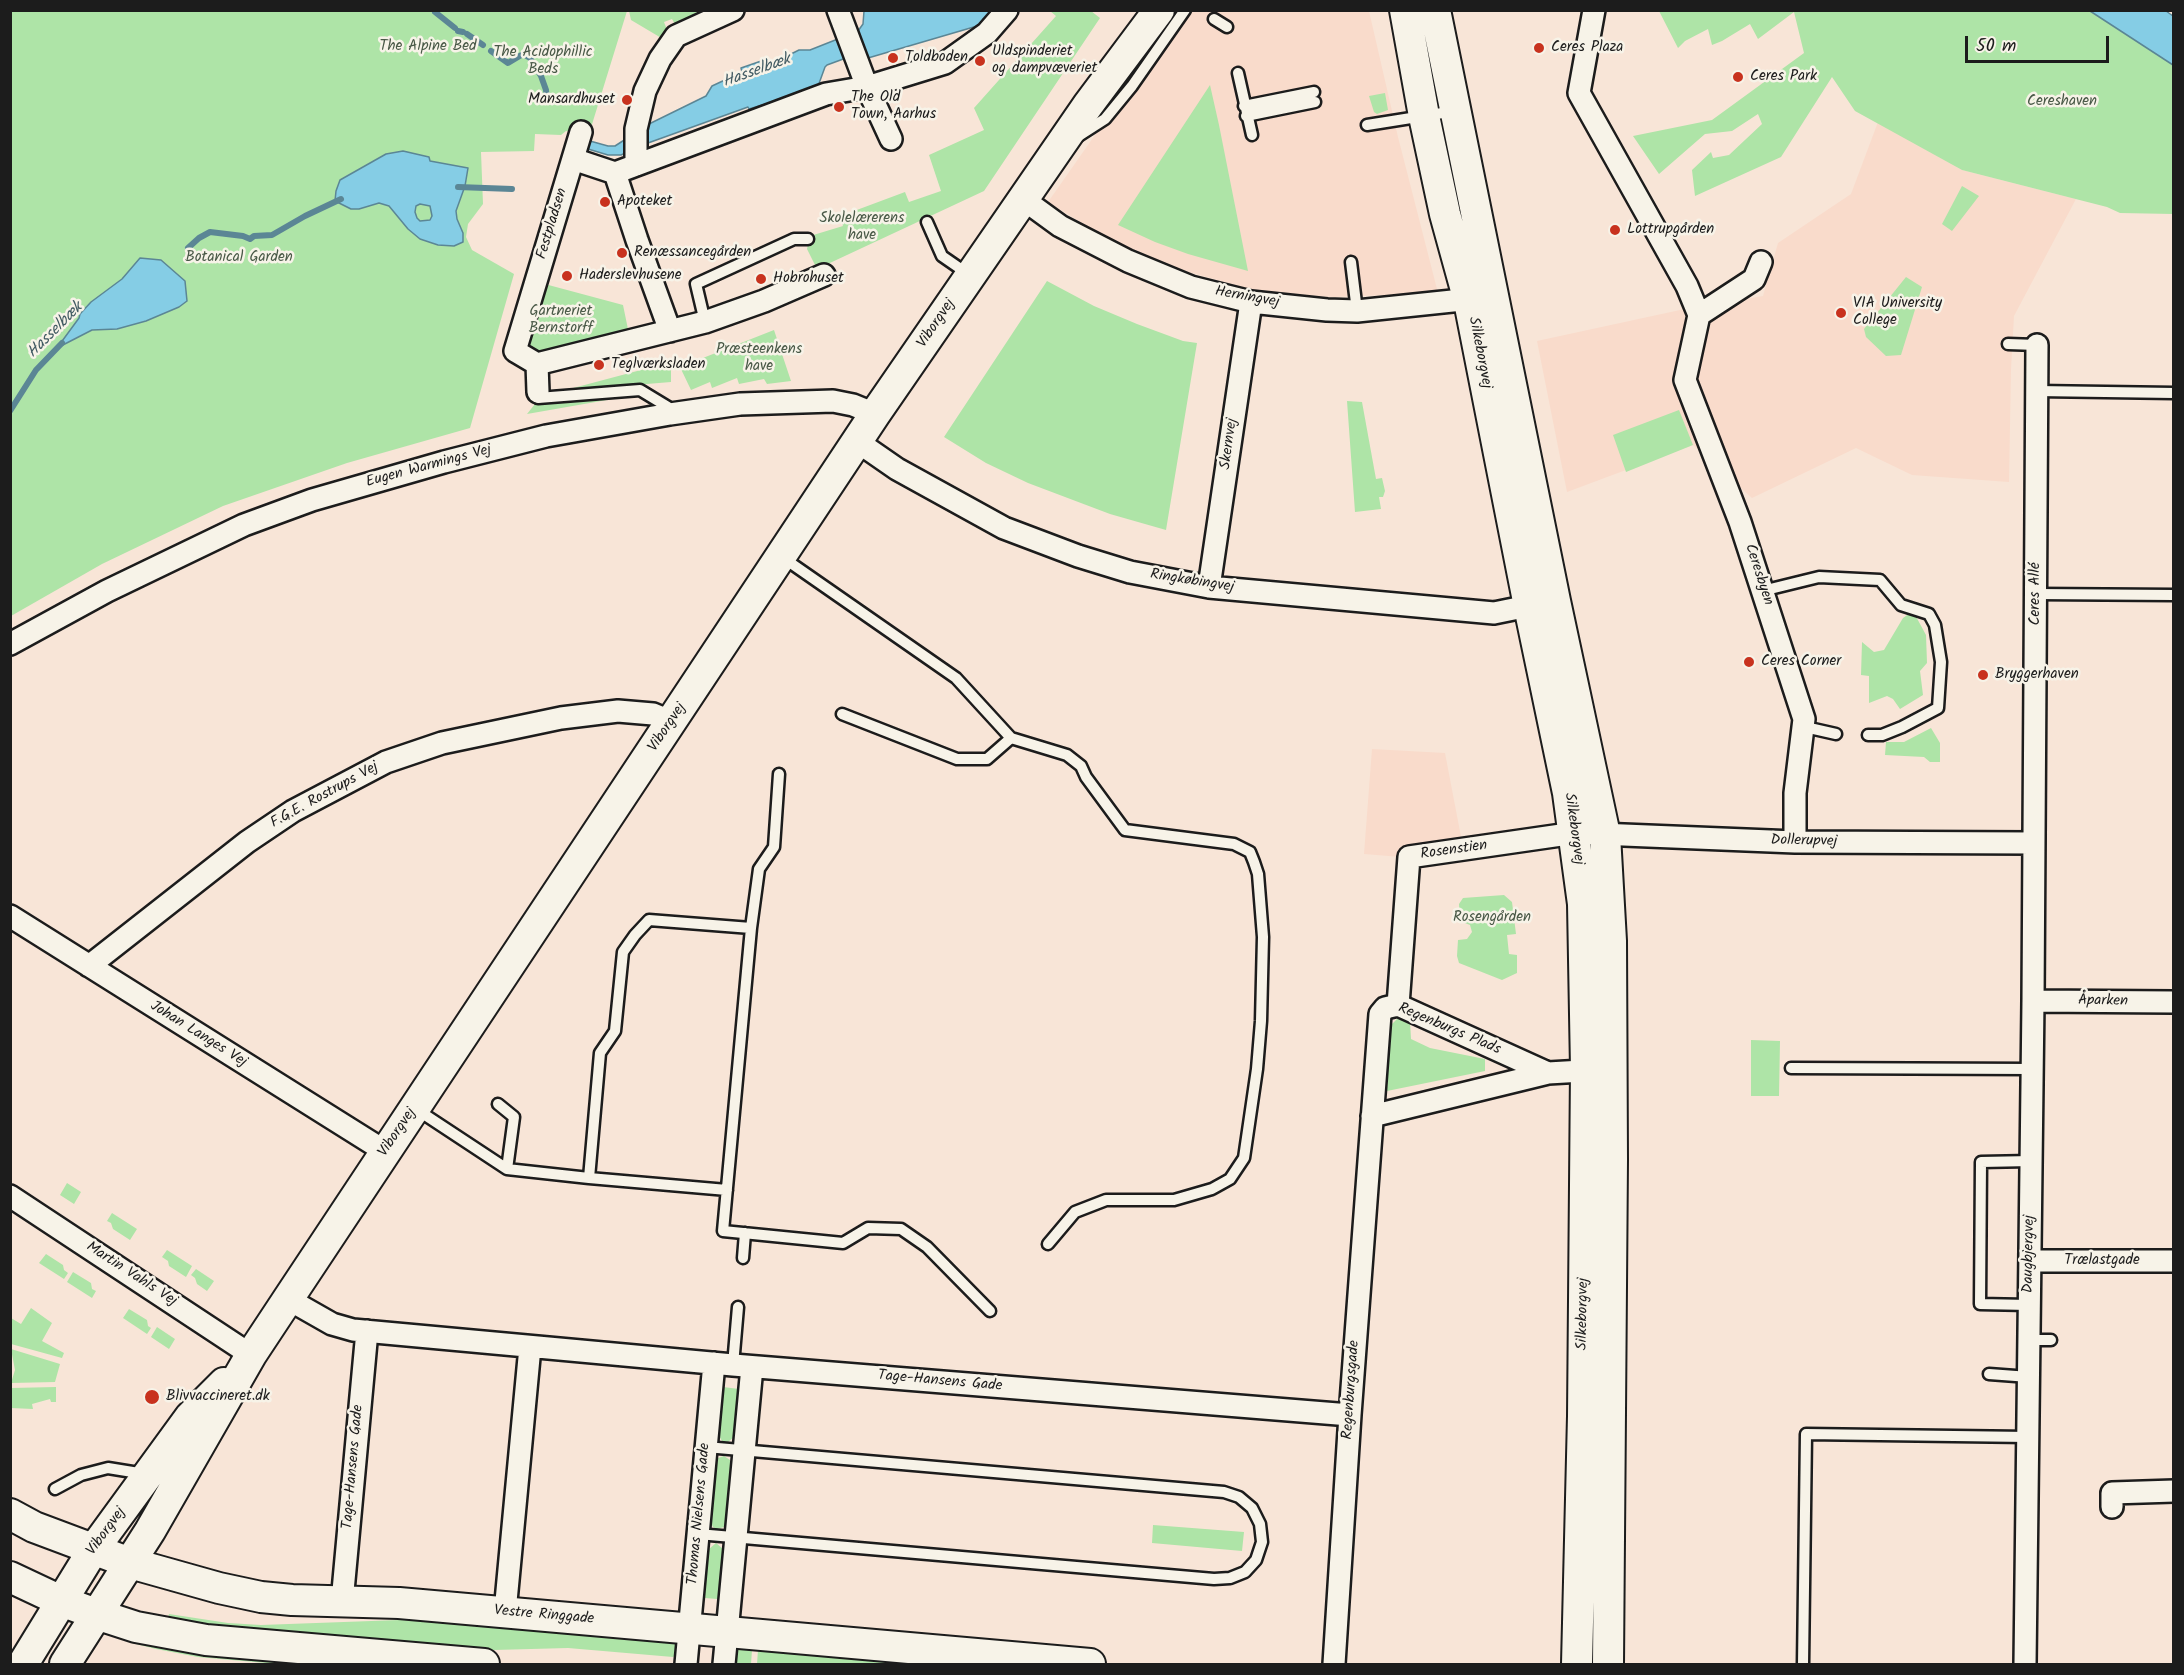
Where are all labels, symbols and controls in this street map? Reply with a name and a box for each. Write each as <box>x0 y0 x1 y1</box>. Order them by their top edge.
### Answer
scale bar <box>1968 24 2112 62</box>
text: 50 m <box>1976 32 2016 61</box>
park label: The Alpine Bed <box>380 38 476 56</box>
place label: Ceres Plaza <box>1551 39 1623 57</box>
marker: Ceres Plaza <box>1532 41 1546 55</box>
place label: Uldspinderiet og dampvæveriet <box>992 43 1097 78</box>
park label: The Acidophillic Beds <box>494 44 592 79</box>
place label: Toldboden <box>905 49 968 67</box>
water label: Hasselbæk <box>720 51 794 93</box>
marker: Toldboden <box>886 51 900 65</box>
marker: Uldspinderiet og dampvæveriet <box>973 54 987 68</box>
place label: Ceres Park <box>1750 68 1817 86</box>
marker: Ceres Park <box>1731 70 1745 84</box>
place label: The Old Town, Aarhus <box>851 89 936 124</box>
place label: Mansardhuset <box>528 91 615 109</box>
marker: Mansardhuset <box>620 93 634 107</box>
park label: Cereshaven <box>2027 93 2097 111</box>
marker: The Old Town, Aarhus <box>832 100 846 114</box>
street label: Festpladsen <box>534 186 572 262</box>
place label: Apoteket <box>617 193 672 211</box>
marker: Apoteket <box>598 195 612 209</box>
park label: Skolelærerens have <box>820 210 904 245</box>
place label: Lottrupgården <box>1627 221 1714 239</box>
marker: Lottrupgården <box>1608 223 1622 237</box>
place label: Renæssancegården <box>634 244 751 262</box>
marker: Renæssancegården <box>615 246 629 260</box>
park label: Botanical Garden <box>185 249 293 267</box>
place label: Haderslevhusene <box>579 267 682 285</box>
marker: Haderslevhusene <box>560 269 574 283</box>
place label: Hobrohuset <box>773 270 844 288</box>
marker: Hobrohuset <box>754 272 768 286</box>
street label: Herningvej <box>1213 283 1281 313</box>
place label: VIA University College <box>1853 295 1942 330</box>
street label: Viborgvej <box>914 296 960 352</box>
water label: Hasselbæk <box>24 299 88 363</box>
park label: Gartneriet Bernstorff <box>529 303 593 338</box>
marker: VIA University College <box>1834 306 1848 320</box>
street label: Silkeborgvej <box>1463 316 1495 390</box>
park label: Præsteenkens have <box>716 341 802 376</box>
place label: Teglværksladen <box>611 356 705 374</box>
marker: Teglværksladen <box>592 358 606 372</box>
street label: Skernvej <box>1217 417 1243 471</box>
street label: Eugen Warmings Vej <box>364 442 494 492</box>
street label: Ceresbyen <box>1740 542 1776 608</box>
street label: Ceres Allé <box>2027 563 2045 625</box>
street label: Ringkøbingvej <box>1149 566 1235 598</box>
place label: Ceres Corner <box>1761 653 1841 671</box>
marker: Ceres Corner <box>1742 655 1756 669</box>
place label: Bryggerhaven <box>1995 666 2079 684</box>
marker: Bryggerhaven <box>1976 668 1990 682</box>
street label: Viborgvej <box>645 700 691 756</box>
street label: F.G.E. Rostrups Vej <box>268 759 382 833</box>
street label: Silkeborgvej <box>1559 792 1587 866</box>
street label: Dollerupvej <box>1770 832 1838 852</box>
street label: Rosenstien <box>1419 837 1489 865</box>
park label: Rosengården <box>1453 909 1531 927</box>
street label: Åparken <box>2078 993 2128 1011</box>
street label: Johan Langes Vej <box>146 998 250 1072</box>
street label: Regenburgs Plads <box>1395 1000 1503 1060</box>
street label: Viborgvej <box>375 1105 421 1161</box>
street label: Daugbjergvej <box>2020 1215 2040 1293</box>
street label: Martin Vahls Vej <box>82 1239 180 1311</box>
street label: Trælastgade <box>2064 1252 2140 1270</box>
street label: Silkeborgvej <box>1574 1278 1594 1350</box>
street label: Regenburgsgade <box>1340 1340 1364 1440</box>
street label: Tage-Hansens Gade <box>877 1368 1003 1396</box>
marker: Blivvaccineret.dk <box>143 1388 161 1406</box>
place label: Blivvaccineret.dk <box>166 1388 270 1406</box>
street label: Tage-Hansens Gade <box>340 1404 368 1530</box>
street label: Thomas Nielsens Gade <box>685 1442 715 1586</box>
street label: Viborgvej <box>83 1504 131 1560</box>
street label: Vestre Ringgade <box>493 1603 595 1629</box>

